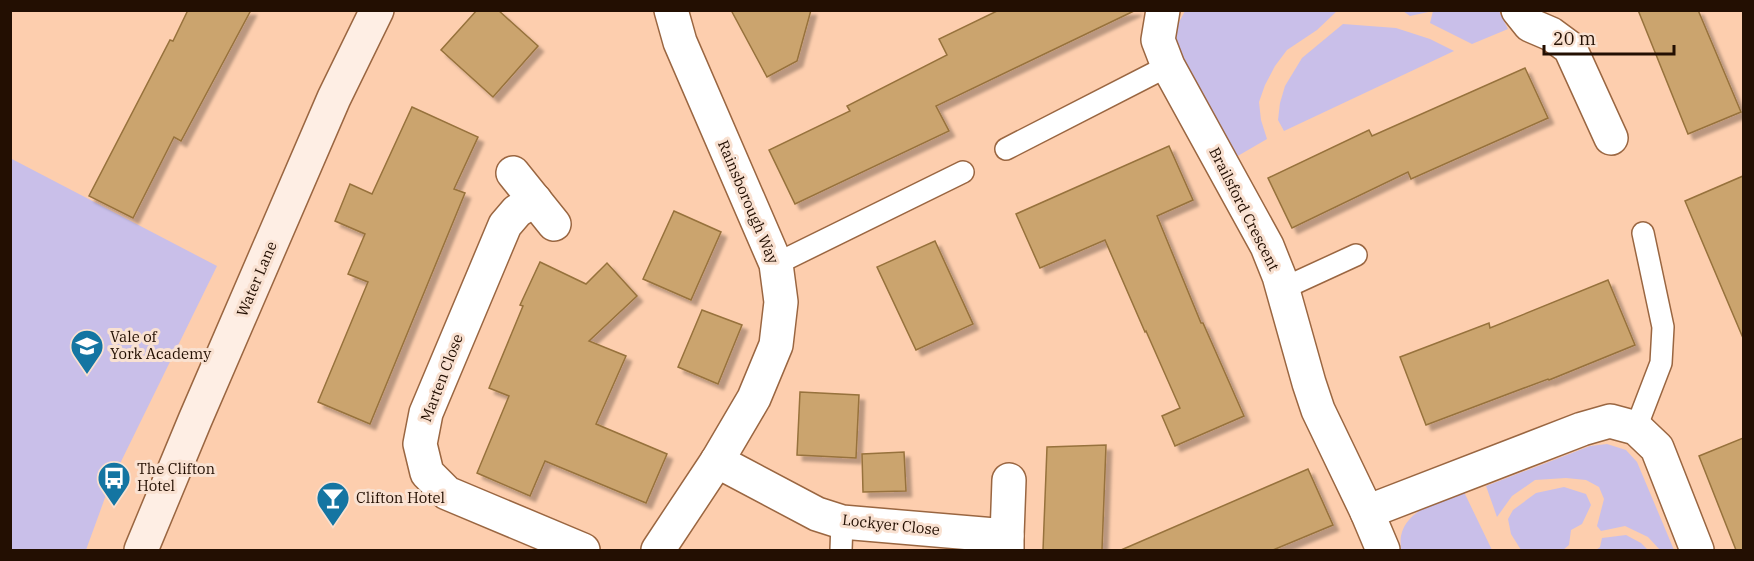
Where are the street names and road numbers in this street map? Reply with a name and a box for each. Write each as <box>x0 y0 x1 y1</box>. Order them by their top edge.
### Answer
street label: Rainsborough Way <box>714 137 783 267</box>
street label: Brailsford Crescent <box>1205 144 1284 274</box>
street label: Water Lane <box>232 238 281 319</box>
street label: Marten Close <box>416 331 467 424</box>
street label: Lockyer Close <box>841 510 941 539</box>

